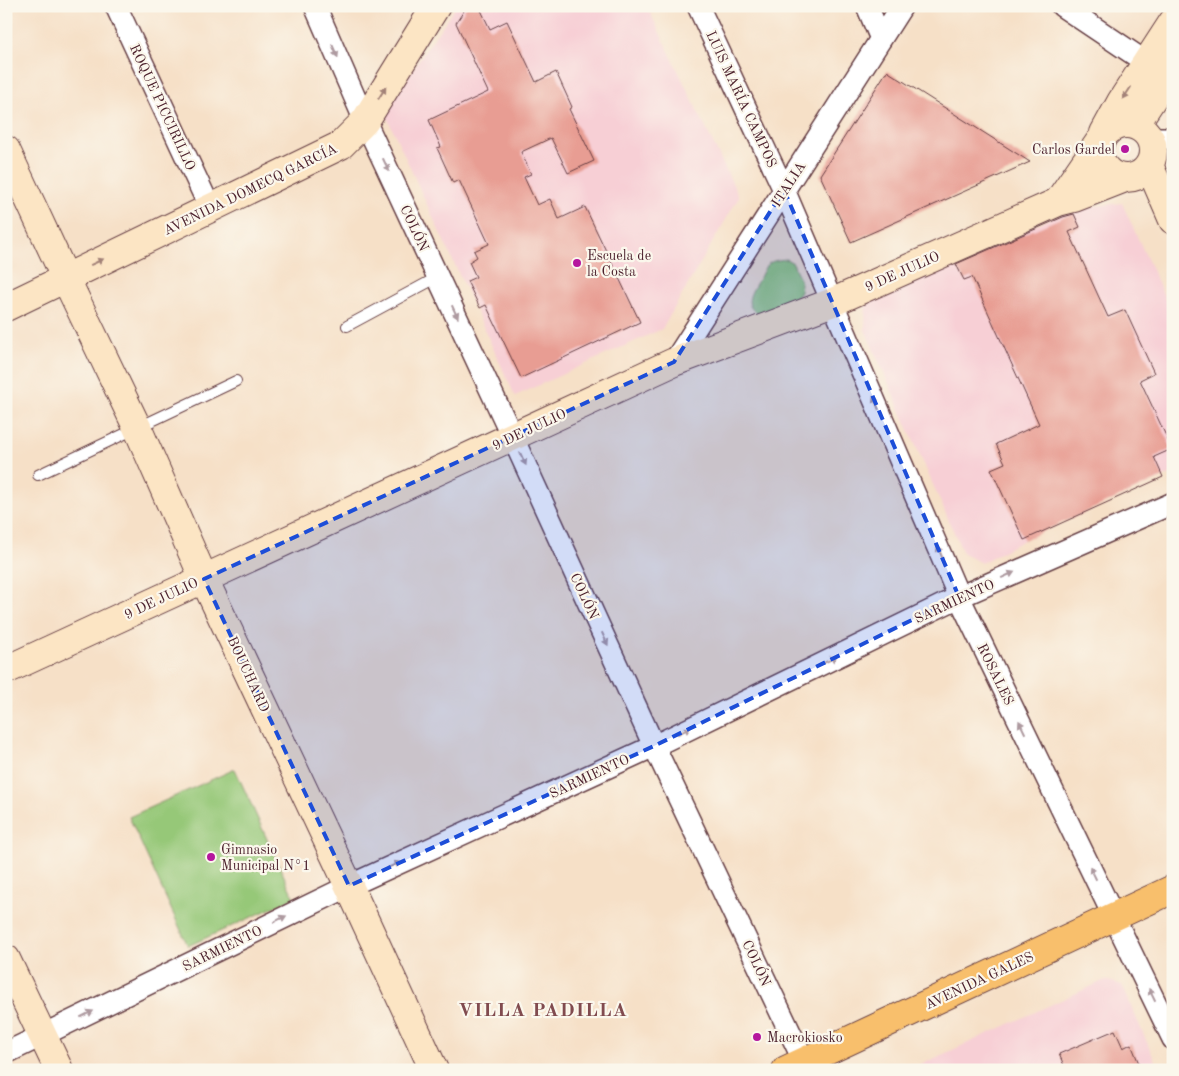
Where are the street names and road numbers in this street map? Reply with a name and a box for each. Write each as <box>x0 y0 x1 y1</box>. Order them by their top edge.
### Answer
street label: LUIS MARÍA CAMPOS <box>703 28 782 170</box>
street label: ROQUE PICCIRILLO <box>127 42 198 173</box>
street label: AVENIDA DOMECQ GARCÍA <box>160 139 340 238</box>
street label: ITALIA <box>769 159 809 210</box>
street label: COLÓN <box>397 202 435 254</box>
street label: 9 DE JULIO <box>863 249 942 295</box>
street label: 9 DE JULIO <box>490 407 569 453</box>
street label: COLÓN <box>567 570 605 622</box>
street label: 9 DE JULIO <box>122 576 201 622</box>
street label: SARMIENTO <box>912 577 997 627</box>
street label: BOUCHARD <box>224 634 272 714</box>
street label: ROSALES <box>974 641 1016 707</box>
street label: SARMIENTO <box>547 752 632 802</box>
street label: SARMIENTO <box>180 924 265 974</box>
street label: COLÓN <box>739 937 777 989</box>
street label: AVENIDA GALES <box>923 950 1036 1012</box>

